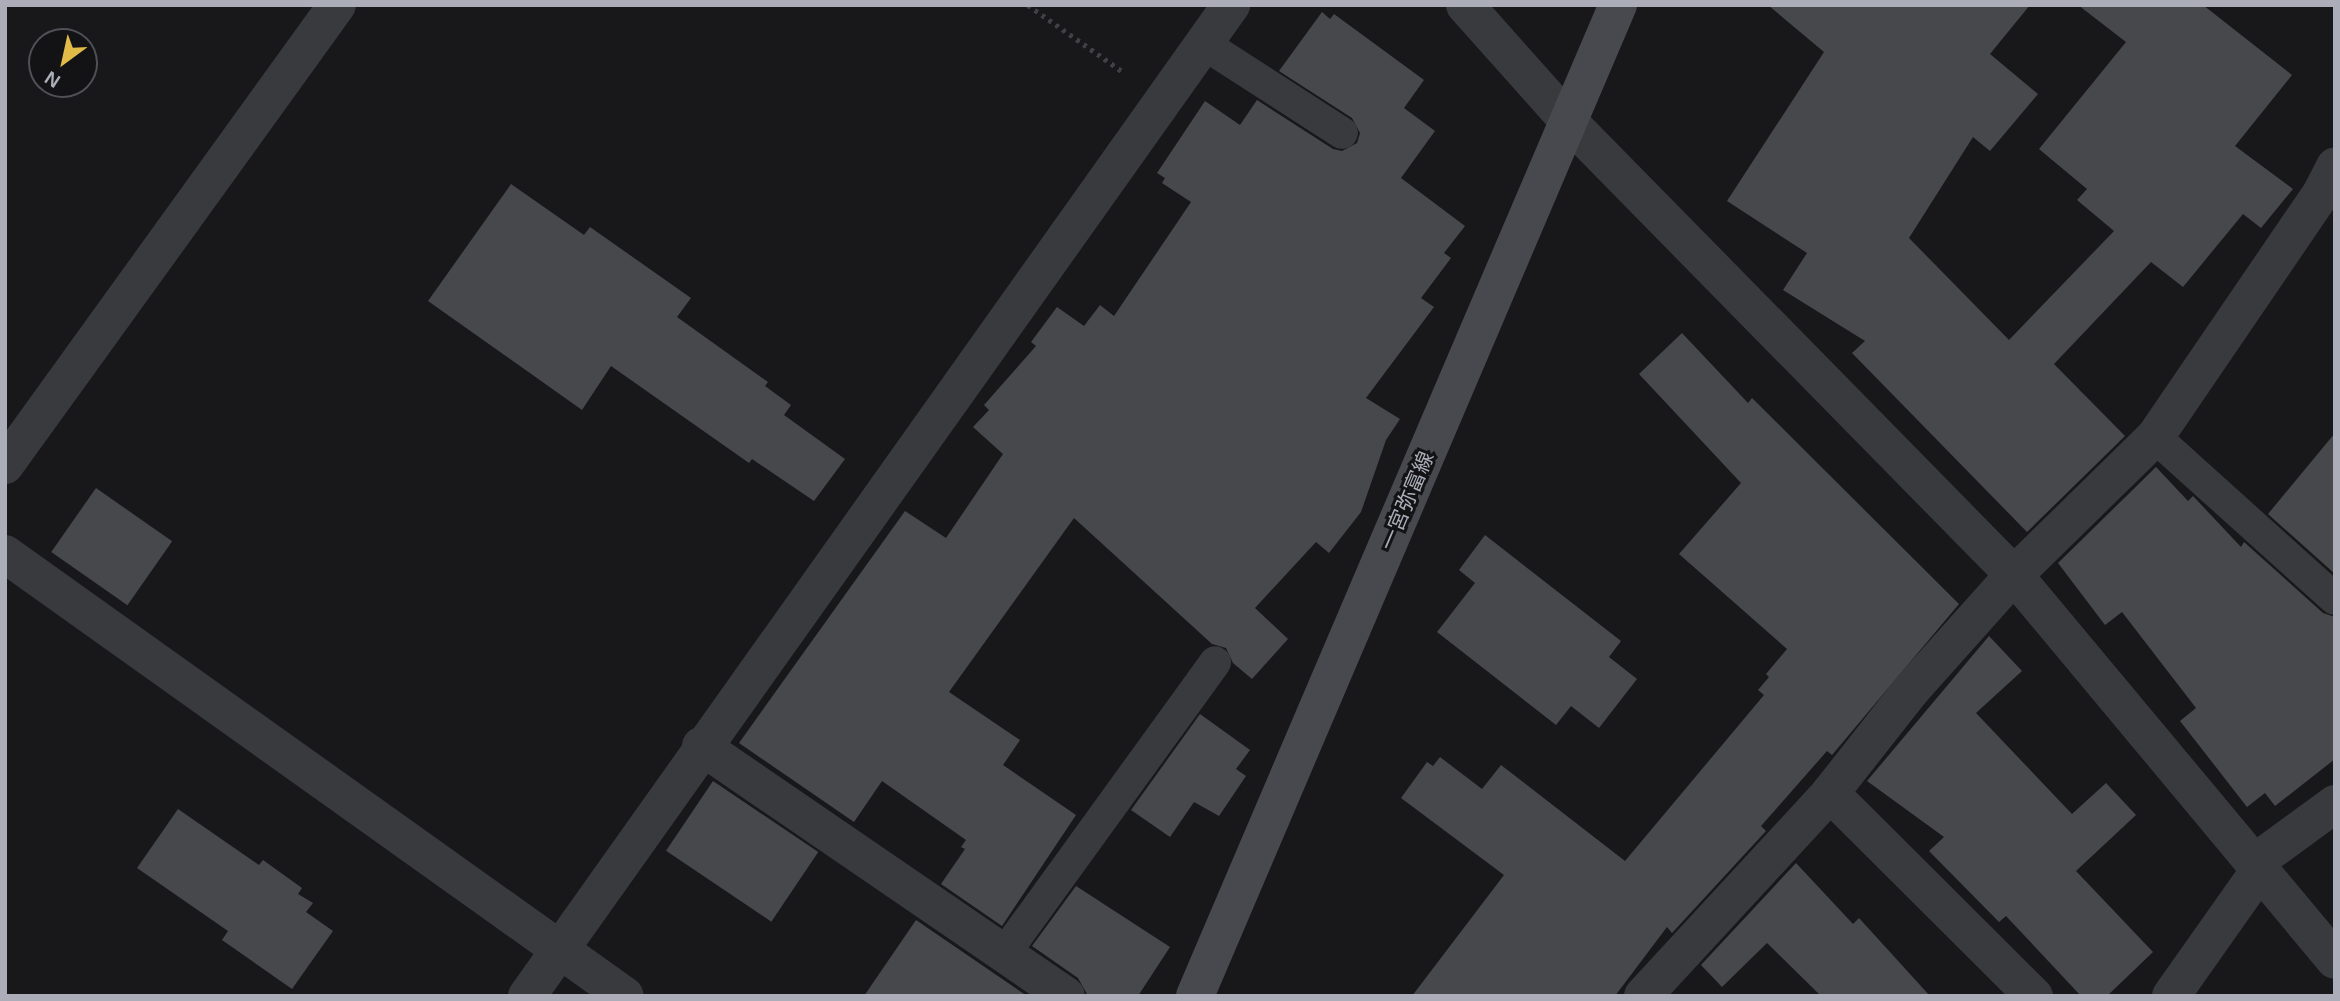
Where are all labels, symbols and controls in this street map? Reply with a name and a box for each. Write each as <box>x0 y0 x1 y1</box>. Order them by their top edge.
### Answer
north arrow <box>28 28 98 98</box>
text: N <box>41 67 64 92</box>
street label: 一宮弥富線 <box>1375 448 1439 554</box>

